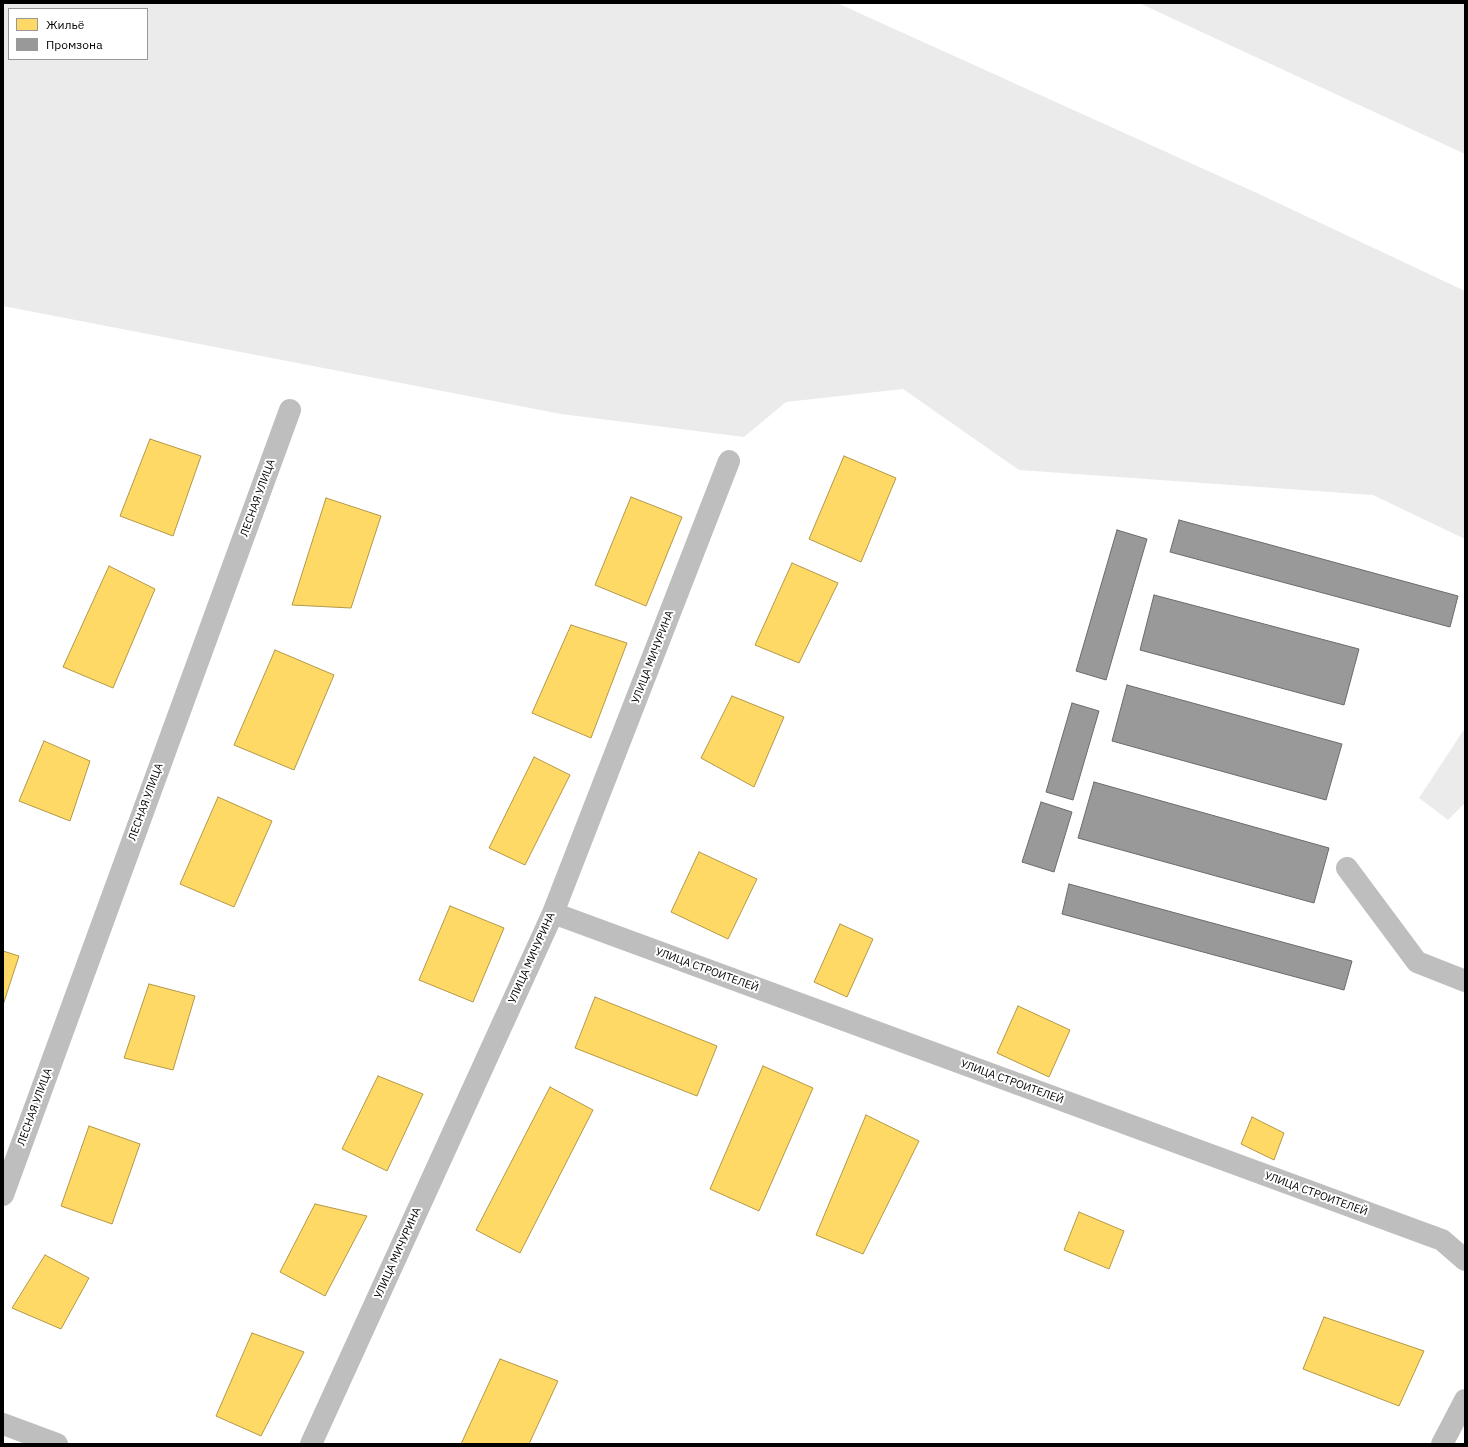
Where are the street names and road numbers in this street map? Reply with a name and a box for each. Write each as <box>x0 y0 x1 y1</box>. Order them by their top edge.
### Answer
street label: ЛЕСНАЯ УЛИЦА <box>238 457 278 539</box>
street label: УЛИЦА МИЧУРИНА <box>629 609 677 705</box>
street label: ЛЕСНАЯ УЛИЦА <box>126 761 166 843</box>
street label: УЛИЦА МИЧУРИНА <box>506 910 558 1006</box>
street label: УЛИЦА СТРОИТЕЛЕЙ <box>654 945 760 995</box>
street label: УЛИЦА СТРОИТЕЛЕЙ <box>959 1057 1065 1107</box>
street label: ЛЕСНАЯ УЛИЦА <box>15 1066 55 1148</box>
street label: УЛИЦА СТРОИТЕЛЕЙ <box>1263 1169 1369 1219</box>
street label: УЛИЦА МИЧУРИНА <box>372 1205 424 1301</box>

